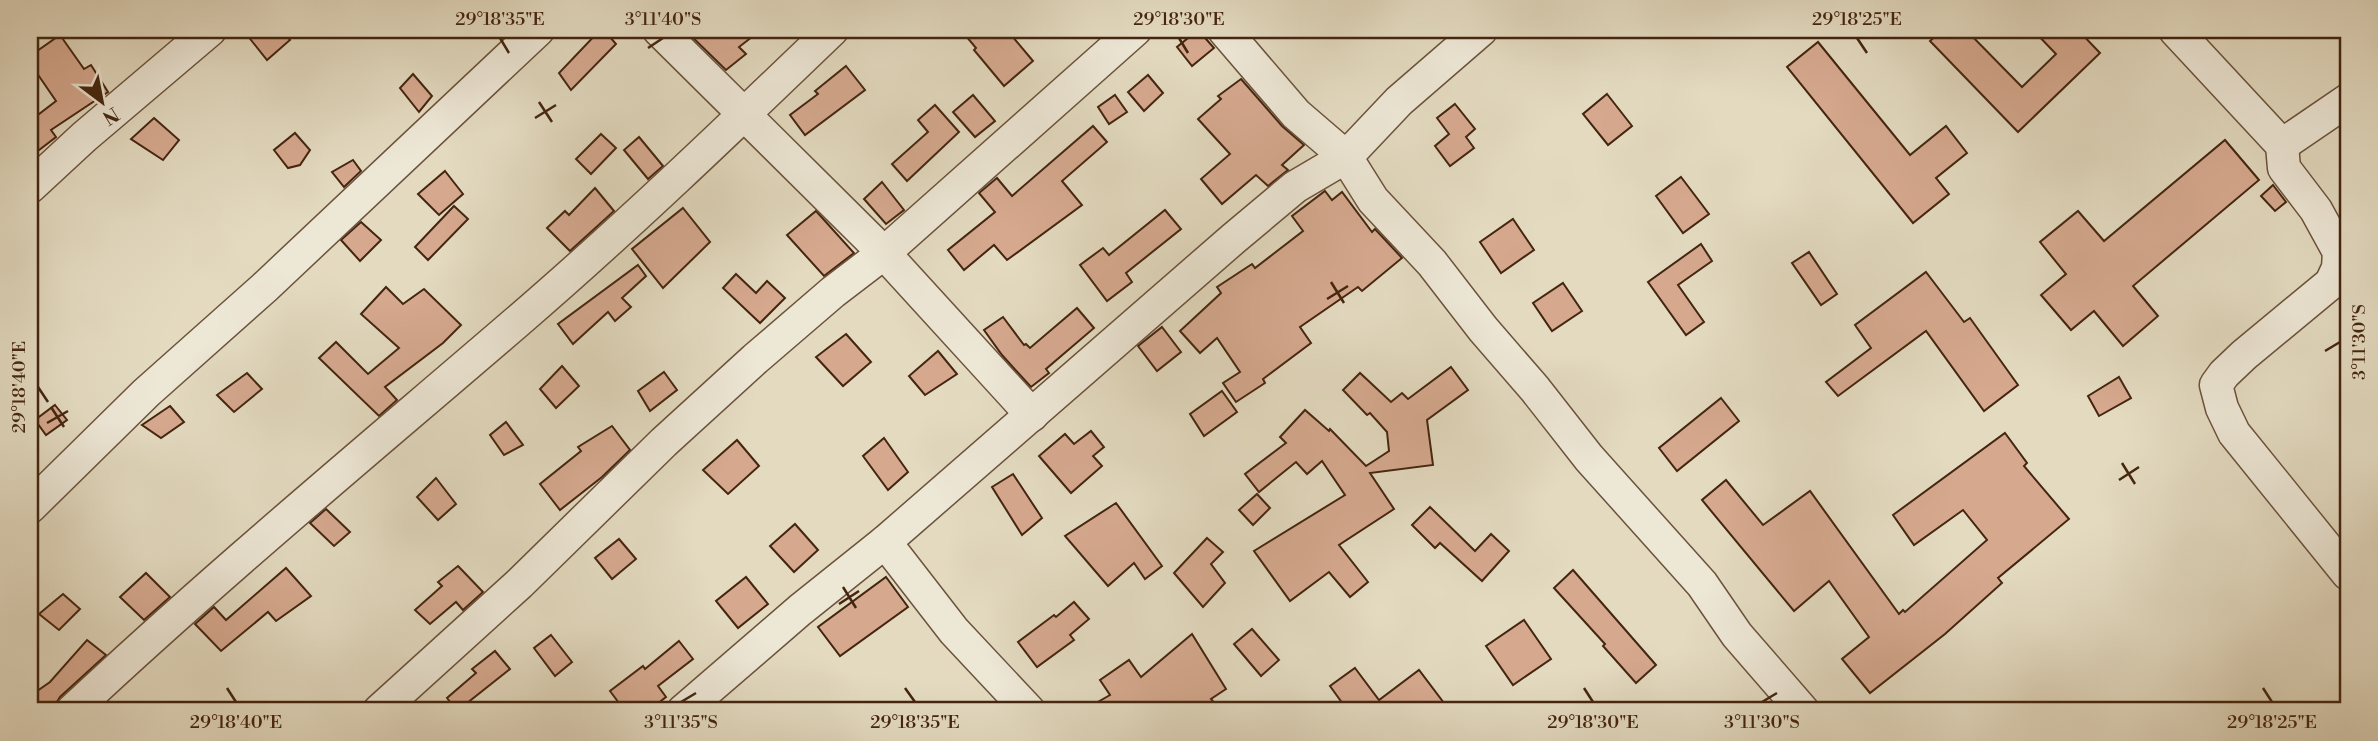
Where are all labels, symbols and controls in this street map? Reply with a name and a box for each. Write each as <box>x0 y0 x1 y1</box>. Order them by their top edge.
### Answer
text: 29°18'35"E <box>455 8 545 31</box>
text: 3°11'40"S <box>625 8 701 31</box>
text: 29°18'30"E <box>1133 8 1225 31</box>
text: 29°18'25"E <box>1812 8 1902 31</box>
north arrow <box>66 66 136 136</box>
text: N <box>98 101 123 130</box>
text: 3°11'30"S <box>2348 304 2371 380</box>
text: 29°18'40"E <box>8 341 31 433</box>
text: 29°18'40"E <box>190 711 282 734</box>
text: 3°11'35"S <box>644 711 718 734</box>
text: 29°18'35"E <box>870 711 960 734</box>
text: 29°18'30"E <box>1547 711 1639 734</box>
text: 3°11'30"S <box>1724 711 1800 734</box>
text: 29°18'25"E <box>2227 711 2317 734</box>

